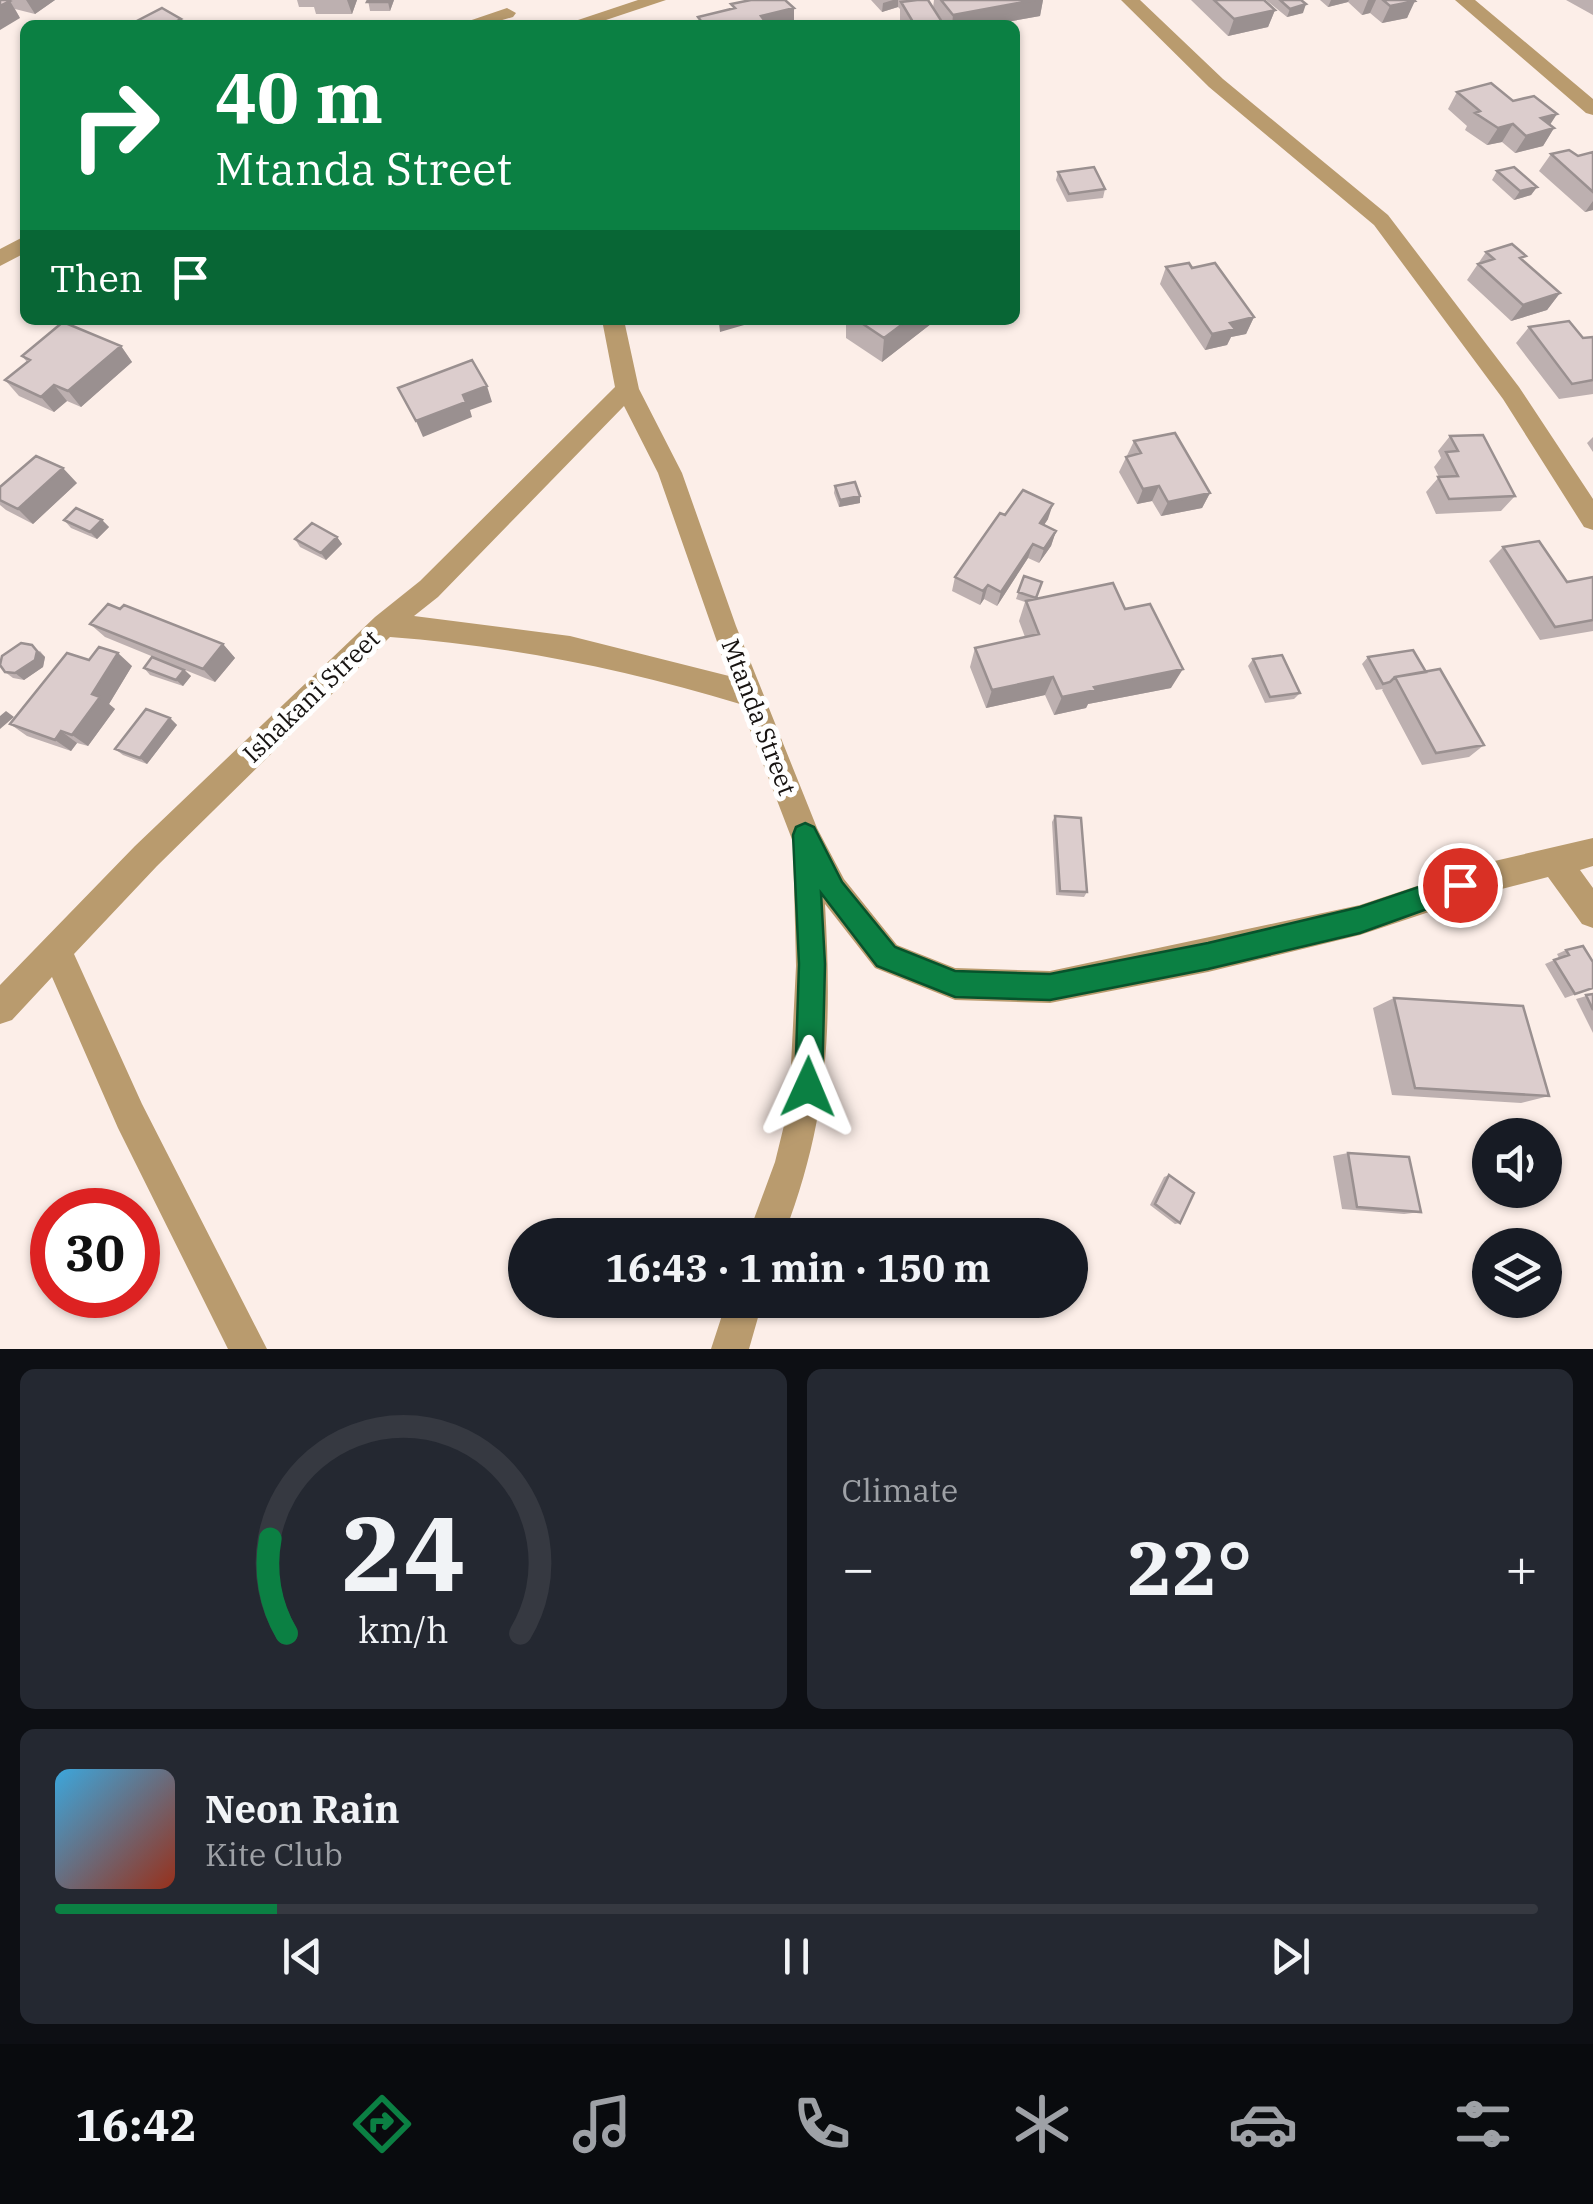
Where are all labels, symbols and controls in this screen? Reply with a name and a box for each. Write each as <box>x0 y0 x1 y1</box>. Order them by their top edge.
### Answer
text: 40 m <box>215 51 383 142</box>
icon: right <box>50 60 180 190</box>
text: Mtanda Street <box>215 139 512 197</box>
icon: arrive <box>163 250 218 305</box>
text: Then <box>50 253 143 302</box>
street label: Ishakani Street <box>235 622 386 769</box>
street label: Mtanda Street <box>714 634 805 800</box>
pin <box>1418 843 1503 928</box>
icon: arrive <box>1433 858 1488 913</box>
position arrow <box>756 1035 860 1139</box>
map controls <box>1472 1118 1562 1318</box>
button: sound <box>1472 1118 1562 1208</box>
speed limit sign: 30 <box>30 1188 160 1318</box>
button: layers <box>1472 1228 1562 1318</box>
text: 16:43 · 1 min · 150 m <box>605 1243 991 1292</box>
text: Climate <box>842 1469 958 1511</box>
text: 24 <box>341 1484 466 1620</box>
text: 22° <box>1127 1518 1252 1616</box>
text: − <box>842 1532 875 1603</box>
text: + <box>1505 1532 1538 1603</box>
text: km/h <box>358 1606 448 1653</box>
text: Neon Rain <box>205 1784 400 1833</box>
text: Kite Club <box>205 1833 343 1875</box>
icon: previous <box>275 1929 330 1984</box>
icon: pause <box>769 1929 824 1984</box>
icon: next <box>1263 1929 1318 1984</box>
icon: directions <box>347 2089 417 2159</box>
icon: music <box>567 2089 637 2159</box>
icon: phone <box>787 2089 857 2159</box>
icon: climate <box>1007 2089 1077 2159</box>
icon: car <box>1228 2089 1298 2159</box>
icon: filters <box>1448 2089 1518 2159</box>
text: 16:42 <box>75 2095 197 2153</box>

